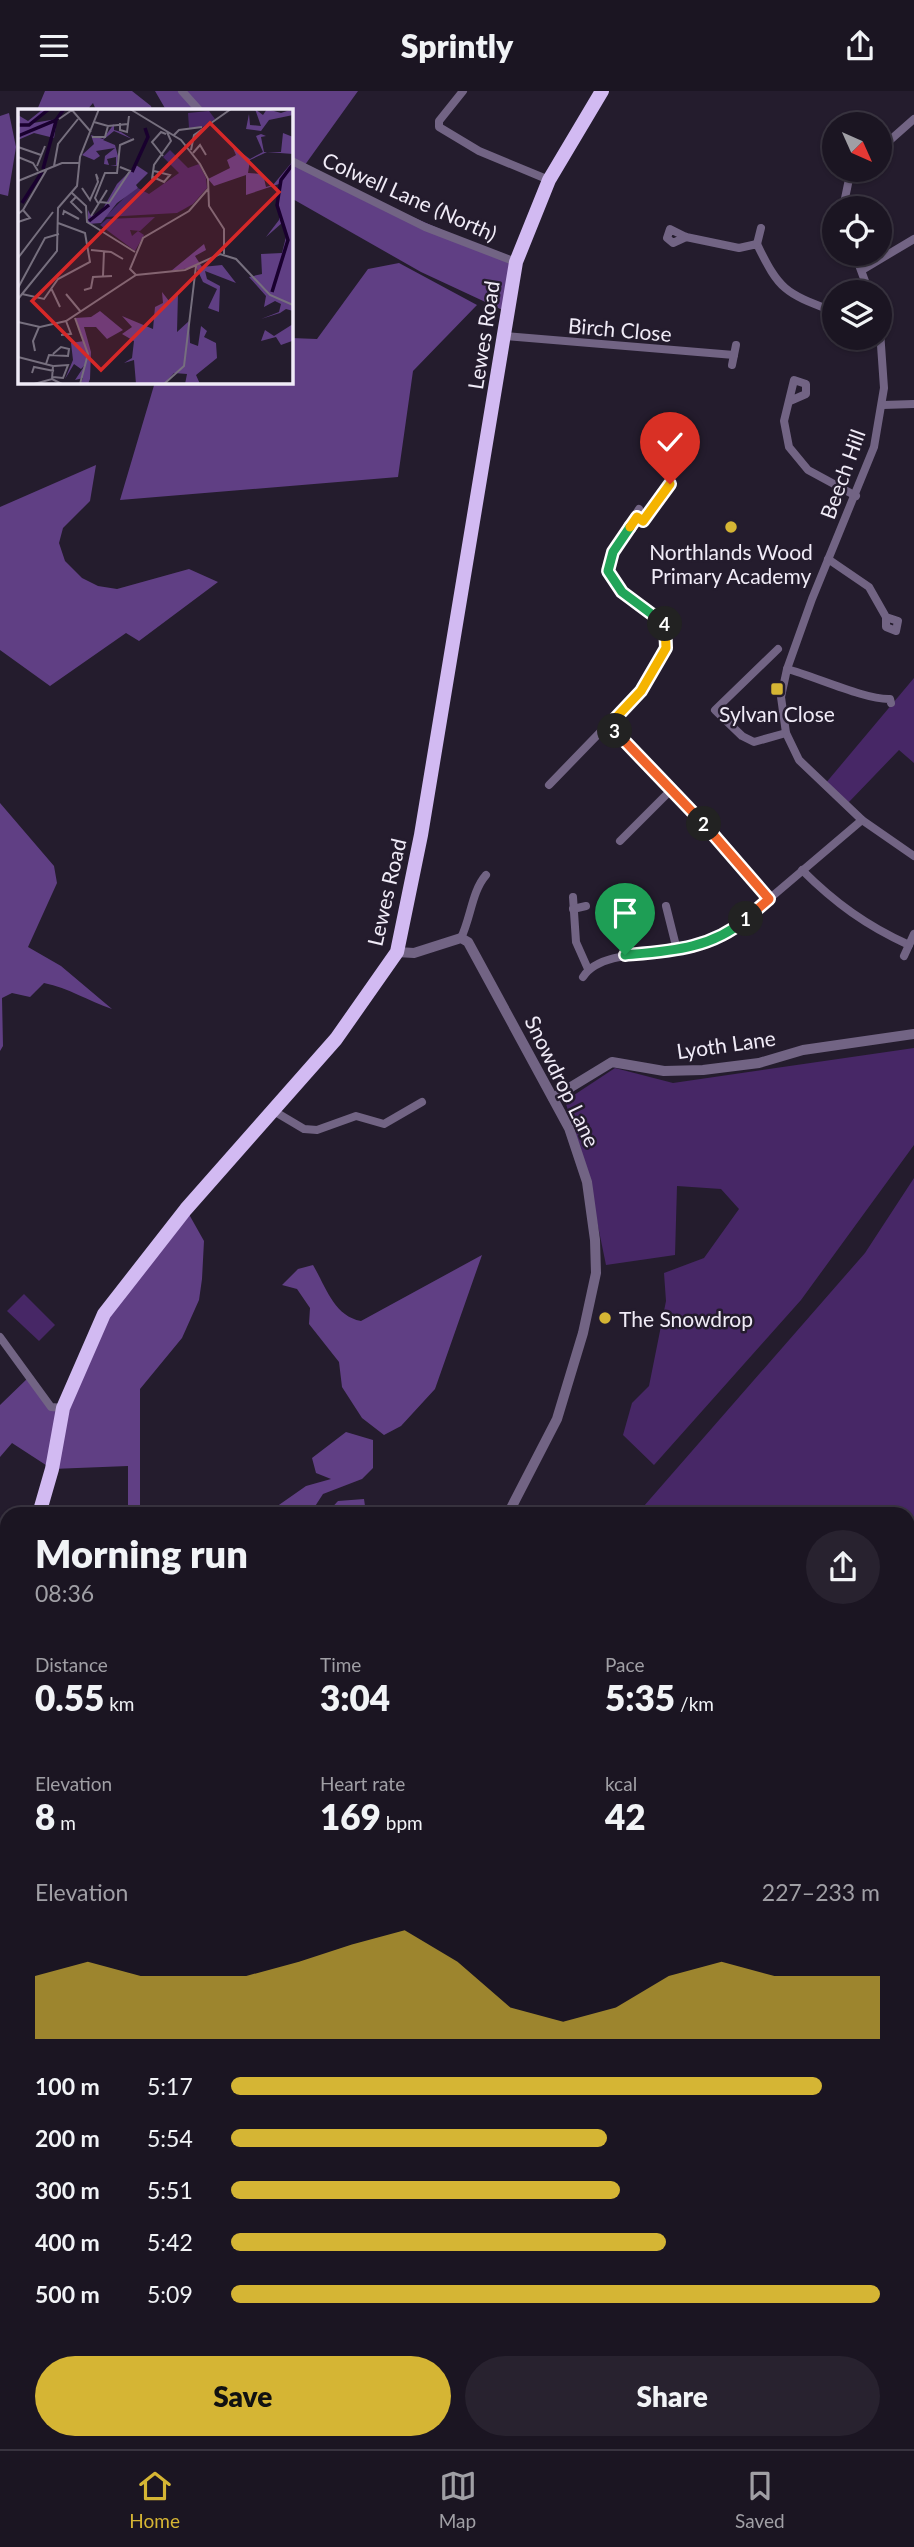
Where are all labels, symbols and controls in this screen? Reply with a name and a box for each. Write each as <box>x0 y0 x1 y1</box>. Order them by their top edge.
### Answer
text: Sprintly <box>401 26 513 65</box>
icon: menu <box>35 27 73 65</box>
icon: share <box>841 27 879 65</box>
inset map <box>18 109 292 383</box>
north arrow <box>822 112 892 182</box>
map controls <box>822 112 892 350</box>
street label: Colwell Lane (North) <box>319 146 501 246</box>
button: locate <box>822 196 892 266</box>
street label: Lewes Road <box>462 279 504 391</box>
button: layers <box>822 280 892 350</box>
street label: Birch Close <box>567 312 673 346</box>
pin <box>640 412 700 484</box>
icon: check <box>651 423 689 461</box>
street label: Beech Hill <box>814 426 870 522</box>
marker: Northlands Wood Primary Academy <box>723 519 739 535</box>
place label: Northlands Wood Primary Academy <box>649 539 813 588</box>
pin: 4 <box>648 607 682 641</box>
text: 4 <box>659 612 670 635</box>
marker: Sylvan Close <box>769 681 785 697</box>
place label: Sylvan Close <box>719 701 835 726</box>
pin: 3 <box>598 713 632 749</box>
text: 3 <box>609 719 620 742</box>
pin: 2 <box>686 807 722 841</box>
text: 2 <box>698 812 709 835</box>
street label: Lewes Road <box>362 836 410 948</box>
pin <box>595 883 655 955</box>
icon: arrive <box>606 894 644 932</box>
pin: 1 <box>728 901 764 937</box>
text: 1 <box>740 907 751 930</box>
street label: Snowdrop Lane <box>520 1011 606 1151</box>
street label: Lyoth Lane <box>675 1025 777 1063</box>
place label: The Snowdrop <box>619 1306 753 1331</box>
marker: The Snowdrop <box>597 1310 613 1326</box>
text: Morning run <box>35 1530 248 1576</box>
button: share <box>806 1530 880 1604</box>
text: 08:36 <box>35 1579 94 1607</box>
text: Distance <box>35 1653 108 1676</box>
text: Time <box>320 1653 361 1676</box>
text: Pace <box>605 1653 644 1676</box>
text: 0.55 <box>35 1676 104 1718</box>
text: 3:04 <box>320 1676 390 1718</box>
text: 5:35 <box>605 1676 675 1718</box>
text: km <box>104 1692 134 1715</box>
text: /km <box>675 1692 714 1715</box>
text: Elevation <box>35 1772 112 1795</box>
text: Heart rate <box>320 1772 405 1795</box>
text: kcal <box>605 1772 637 1795</box>
text: 8 <box>35 1795 55 1837</box>
text: 169 <box>320 1795 381 1837</box>
text: 42 <box>605 1795 646 1837</box>
text: m <box>55 1811 76 1834</box>
text: bpm <box>381 1811 423 1834</box>
text: Elevation <box>35 1878 128 1906</box>
text: 227–233 m <box>762 1878 880 1906</box>
text: 100 m <box>35 2072 100 2100</box>
text: 5:17 <box>147 2072 193 2100</box>
text: 200 m <box>35 2124 100 2152</box>
text: 5:54 <box>147 2124 193 2152</box>
text: 300 m <box>35 2176 100 2204</box>
text: 5:51 <box>147 2176 193 2204</box>
text: 400 m <box>35 2228 100 2256</box>
text: 5:42 <box>147 2228 193 2256</box>
text: 500 m <box>35 2280 100 2308</box>
text: 5:09 <box>147 2280 193 2308</box>
button: Save <box>35 2356 451 2436</box>
button: Share <box>465 2356 880 2436</box>
tab: Home <box>129 2467 180 2532</box>
tab: Map <box>439 2467 477 2532</box>
tab: Saved <box>735 2467 785 2532</box>

